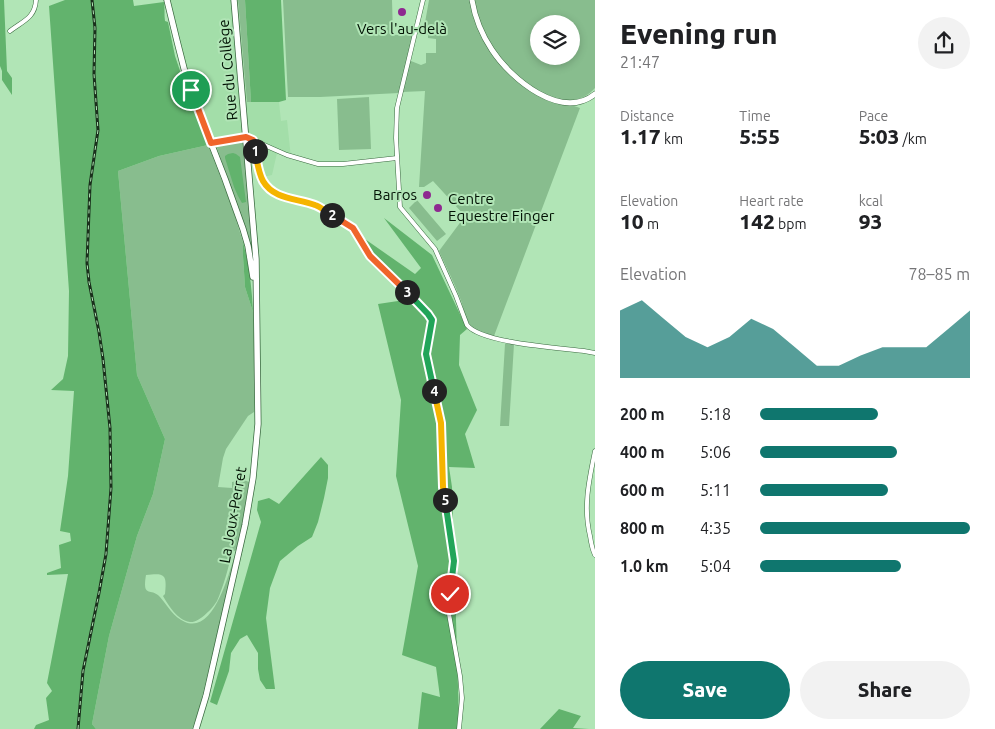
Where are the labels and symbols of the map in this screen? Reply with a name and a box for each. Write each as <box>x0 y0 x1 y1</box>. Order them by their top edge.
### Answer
marker: Vers l'au-delà <box>396 6 408 18</box>
street label: Rue du Collège <box>215 19 240 121</box>
place label: Vers l'au-delà <box>357 20 447 37</box>
pin <box>170 69 212 111</box>
pin: 1 <box>242 138 268 164</box>
place label: Barros <box>373 186 417 203</box>
marker: Barros <box>421 189 433 201</box>
place label: Centre Equestre Finger <box>448 190 555 224</box>
pin: 2 <box>320 202 344 228</box>
marker: Centre Equestre Finger <box>432 202 444 214</box>
pin: 3 <box>394 280 420 304</box>
pin: 4 <box>422 378 446 404</box>
street label: La Joux-Perret <box>216 465 249 565</box>
pin: 5 <box>432 488 458 512</box>
pin <box>429 573 471 615</box>

